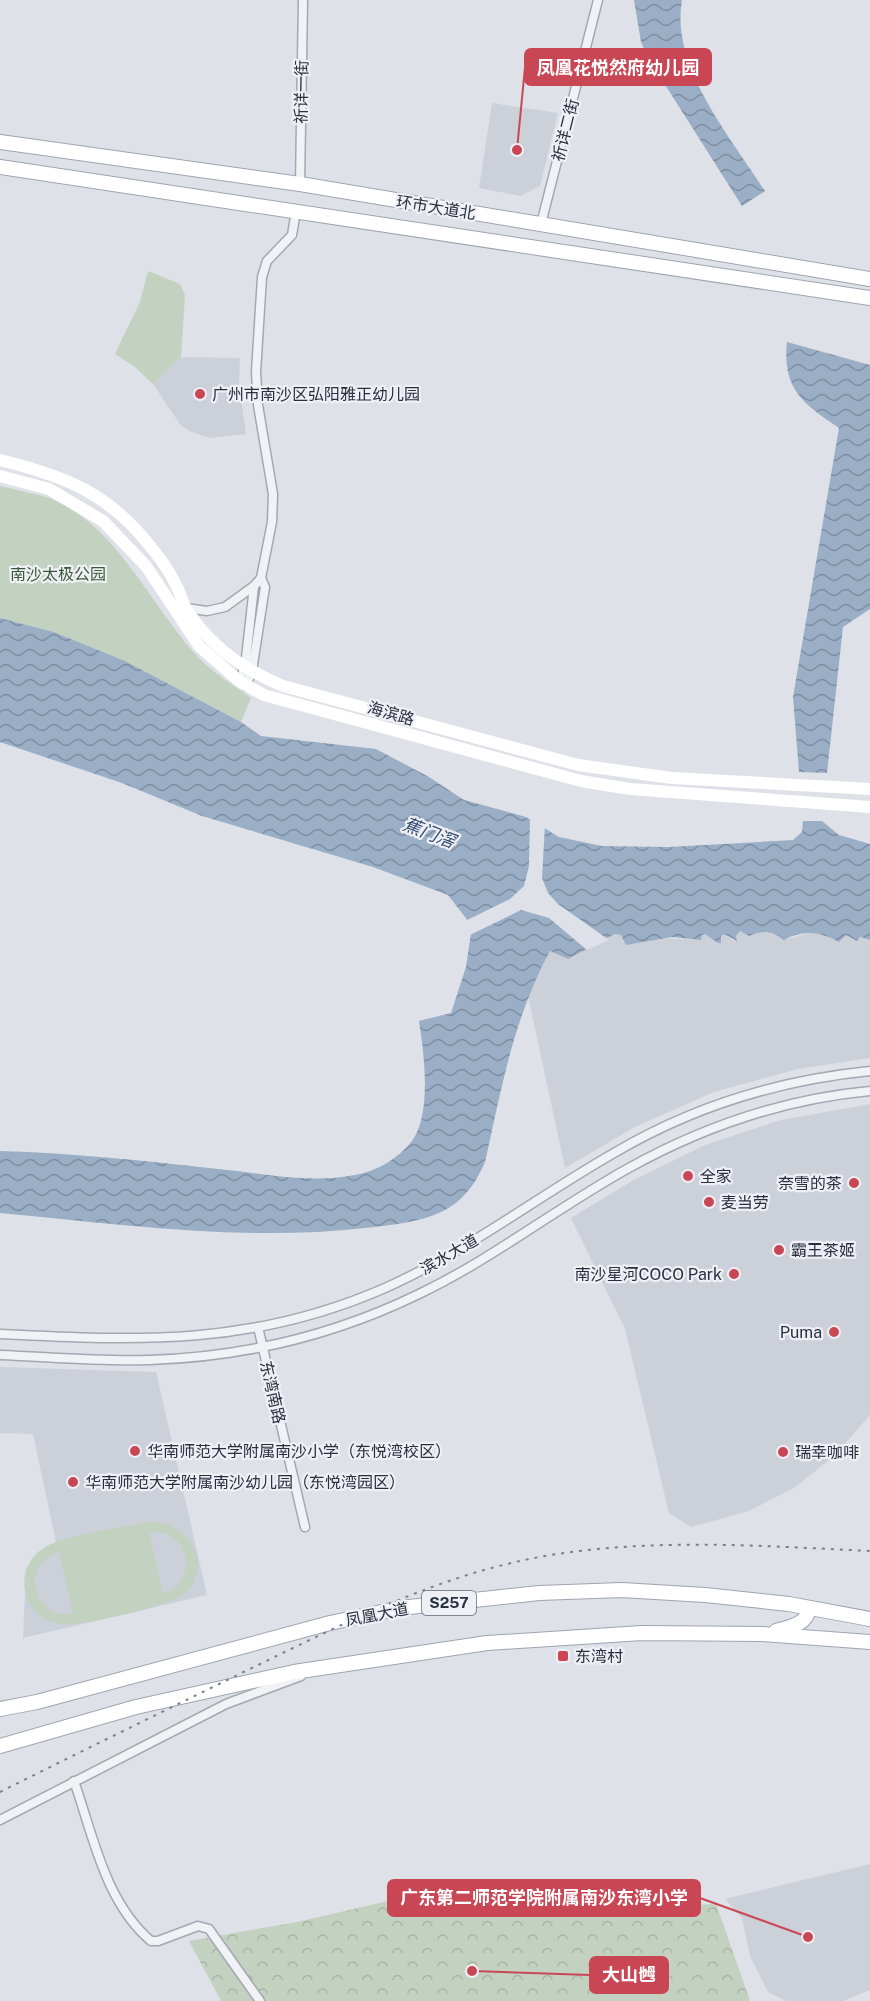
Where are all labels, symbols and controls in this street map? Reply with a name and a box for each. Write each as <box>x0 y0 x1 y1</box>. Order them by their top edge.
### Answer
callout: 凤凰花悦然府幼儿园 <box>525 49 711 85</box>
text: 凤凰花悦然府幼儿园 <box>537 57 699 78</box>
street label: 祈详一街 <box>291 60 312 124</box>
street label: 祈详二街 <box>549 97 582 163</box>
street label: 环市大道北 <box>395 192 477 223</box>
place label: 广州市南沙区弘阳雅正幼儿园 <box>212 385 420 404</box>
marker: 广州市南沙区弘阳雅正幼儿园 <box>193 387 207 401</box>
park label: 南沙太极公园 <box>10 565 106 584</box>
street label: 海滨路 <box>365 698 417 729</box>
water label: 蕉门滘 <box>400 813 461 853</box>
place label: 全家 <box>700 1167 732 1186</box>
marker: 全家 <box>681 1169 695 1183</box>
place label: 奈雪的茶 <box>778 1174 842 1193</box>
marker: 奈雪的茶 <box>847 1176 861 1190</box>
place label: 麦当劳 <box>721 1193 769 1212</box>
marker: 麦当劳 <box>702 1195 716 1209</box>
street label: 滨水大道 <box>417 1230 482 1279</box>
place label: 霸王茶姬 <box>791 1241 855 1260</box>
marker: 霸王茶姬 <box>772 1243 786 1257</box>
place label: 南沙星河COCO Park <box>575 1265 722 1284</box>
marker: 南沙星河COCO Park <box>727 1267 741 1281</box>
place label: Puma <box>780 1323 822 1342</box>
marker: Puma <box>827 1325 841 1339</box>
street label: 东湾南路 <box>256 1359 289 1425</box>
place label: 华南师范大学附属南沙小学（东悦湾校区） <box>147 1442 451 1461</box>
place label: 瑞幸咖啡 <box>795 1443 859 1462</box>
marker: 华南师范大学附属南沙小学（东悦湾校区） <box>128 1444 142 1458</box>
marker: 瑞幸咖啡 <box>776 1445 790 1459</box>
place label: 华南师范大学附属南沙幼儿园（东悦湾园区） <box>85 1473 405 1492</box>
marker: 华南师范大学附属南沙幼儿园（东悦湾园区） <box>66 1475 80 1489</box>
road number: S257 <box>422 1591 476 1615</box>
street label: 凤凰大道 <box>344 1599 410 1630</box>
place label: 东湾村 <box>575 1647 623 1666</box>
marker: 东湾村 <box>556 1649 570 1663</box>
callout: 广东第二师范学院附属南沙东湾小学 <box>388 1880 700 1916</box>
text: 广东第二师范学院附属南沙东湾小学 <box>400 1887 688 1908</box>
callout: 大山乸 <box>590 1957 668 1993</box>
text: 大山乸 <box>602 1964 656 1985</box>

